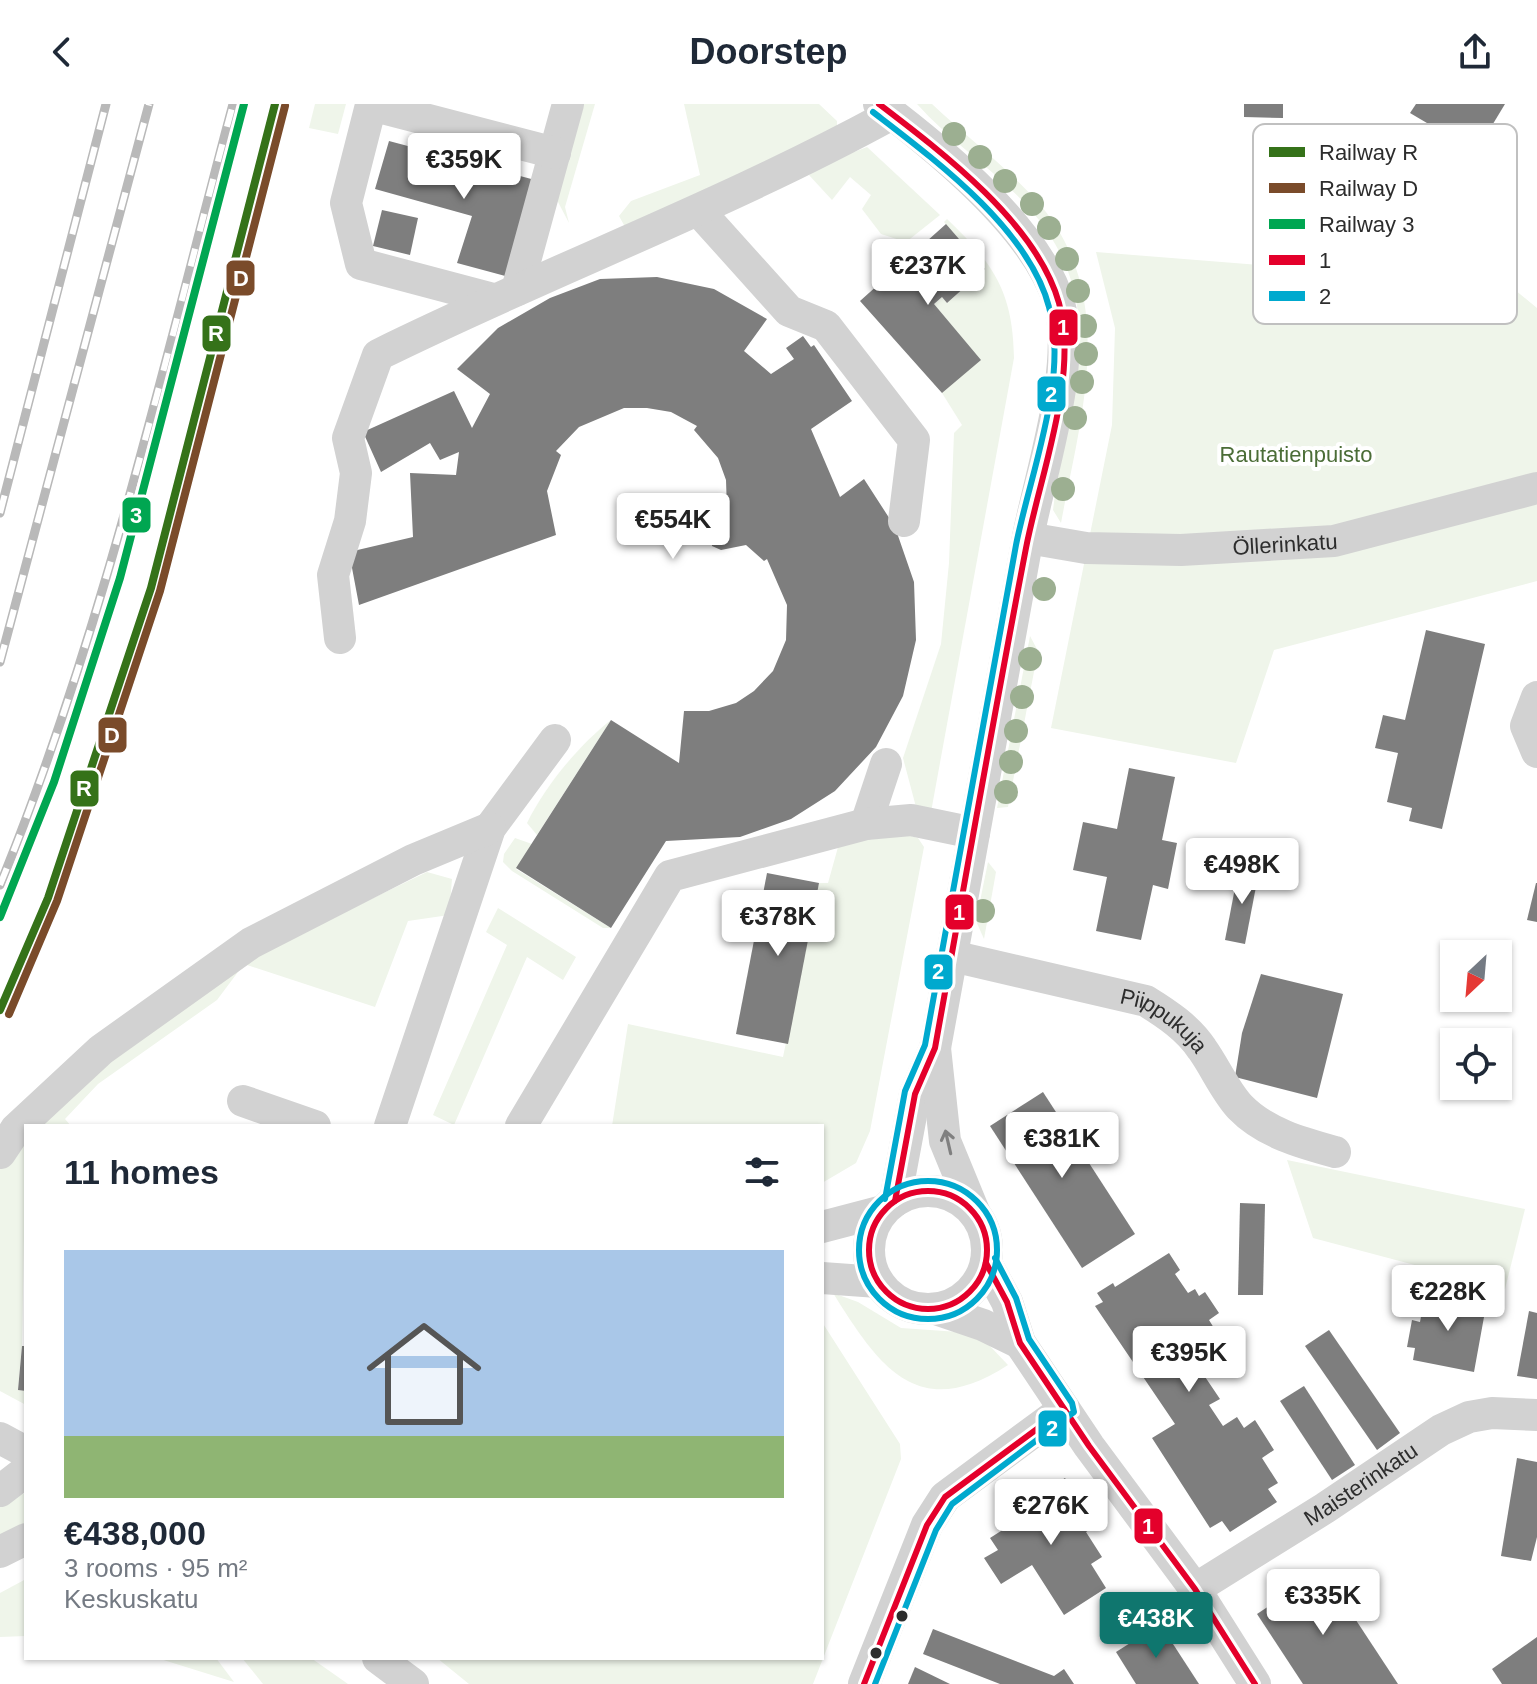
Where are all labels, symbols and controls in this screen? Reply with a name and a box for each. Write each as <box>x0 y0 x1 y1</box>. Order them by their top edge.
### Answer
icon: back <box>40 30 84 74</box>
icon: share <box>1453 30 1497 74</box>
text: Doorstep <box>689 31 848 72</box>
legend <box>1253 124 1517 324</box>
pin: €359K <box>408 133 520 201</box>
text: Railway R <box>1319 140 1418 165</box>
text: €359K <box>426 144 502 174</box>
text: Railway D <box>1319 176 1418 201</box>
text: Railway 3 <box>1319 212 1414 237</box>
pin: €237K <box>872 239 984 307</box>
text: 1 <box>1319 248 1331 273</box>
text: €237K <box>890 250 966 280</box>
line badge: D <box>225 259 256 297</box>
text: D <box>233 266 249 291</box>
text: 2 <box>1319 284 1331 309</box>
line badge: 1 <box>1048 308 1079 347</box>
line badge: R <box>201 314 232 353</box>
text: 1 <box>1057 315 1069 340</box>
text: R <box>208 321 224 346</box>
line badge: 2 <box>1036 375 1067 413</box>
text: 2 <box>1045 382 1057 407</box>
park label: Rautatienpuisto <box>1220 442 1372 467</box>
pin: €554K <box>617 493 729 561</box>
line badge: 3 <box>121 496 152 534</box>
text: 3 <box>130 503 142 528</box>
text: €554K <box>635 504 711 534</box>
street label: Öllerinkatu <box>1232 528 1338 559</box>
line badge: D <box>97 716 128 754</box>
text: D <box>104 723 120 748</box>
line badge: R <box>69 769 100 808</box>
text: R <box>76 776 92 801</box>
pin: €498K <box>1186 838 1298 906</box>
text: €498K <box>1204 849 1280 879</box>
pin: €378K <box>722 890 834 958</box>
line badge: 1 <box>944 893 975 931</box>
text: 1 <box>953 900 965 925</box>
text: €378K <box>740 901 816 931</box>
north arrow <box>1440 940 1512 1012</box>
map controls <box>1440 940 1512 1100</box>
line badge: 2 <box>923 953 954 991</box>
text: 2 <box>932 959 944 984</box>
street label: Piippukuja <box>1118 983 1213 1058</box>
button: locate <box>1440 1028 1512 1100</box>
pin: €381K <box>1006 1112 1118 1180</box>
text: €381K <box>1024 1123 1100 1153</box>
one-way arrow <box>940 1129 955 1155</box>
icon: filters <box>740 1150 784 1194</box>
text: 11 homes <box>64 1153 219 1191</box>
pin: €228K <box>1392 1265 1504 1333</box>
text: €228K <box>1410 1276 1486 1306</box>
icon: home <box>352 1302 496 1446</box>
pin: €395K <box>1133 1326 1245 1394</box>
text: €395K <box>1151 1337 1227 1367</box>
line badge: 2 <box>1037 1409 1068 1448</box>
text: 2 <box>1046 1416 1058 1441</box>
street label: Maisterinkatu <box>1299 1437 1422 1531</box>
pin: €276K <box>995 1479 1107 1547</box>
text: €276K <box>1013 1490 1089 1520</box>
line badge: 1 <box>1133 1507 1164 1545</box>
text: €438,000 <box>64 1514 206 1552</box>
text: 1 <box>1142 1514 1154 1539</box>
text: 3 rooms · 95 m² <box>64 1553 248 1583</box>
pin: €335K <box>1267 1569 1379 1637</box>
text: €335K <box>1285 1580 1361 1610</box>
text: Keskuskatu <box>64 1584 198 1614</box>
pin: €438K <box>1100 1592 1212 1660</box>
text: €438K <box>1118 1603 1194 1633</box>
unlabelled marker <box>894 1608 910 1624</box>
unlabelled marker <box>868 1645 884 1661</box>

